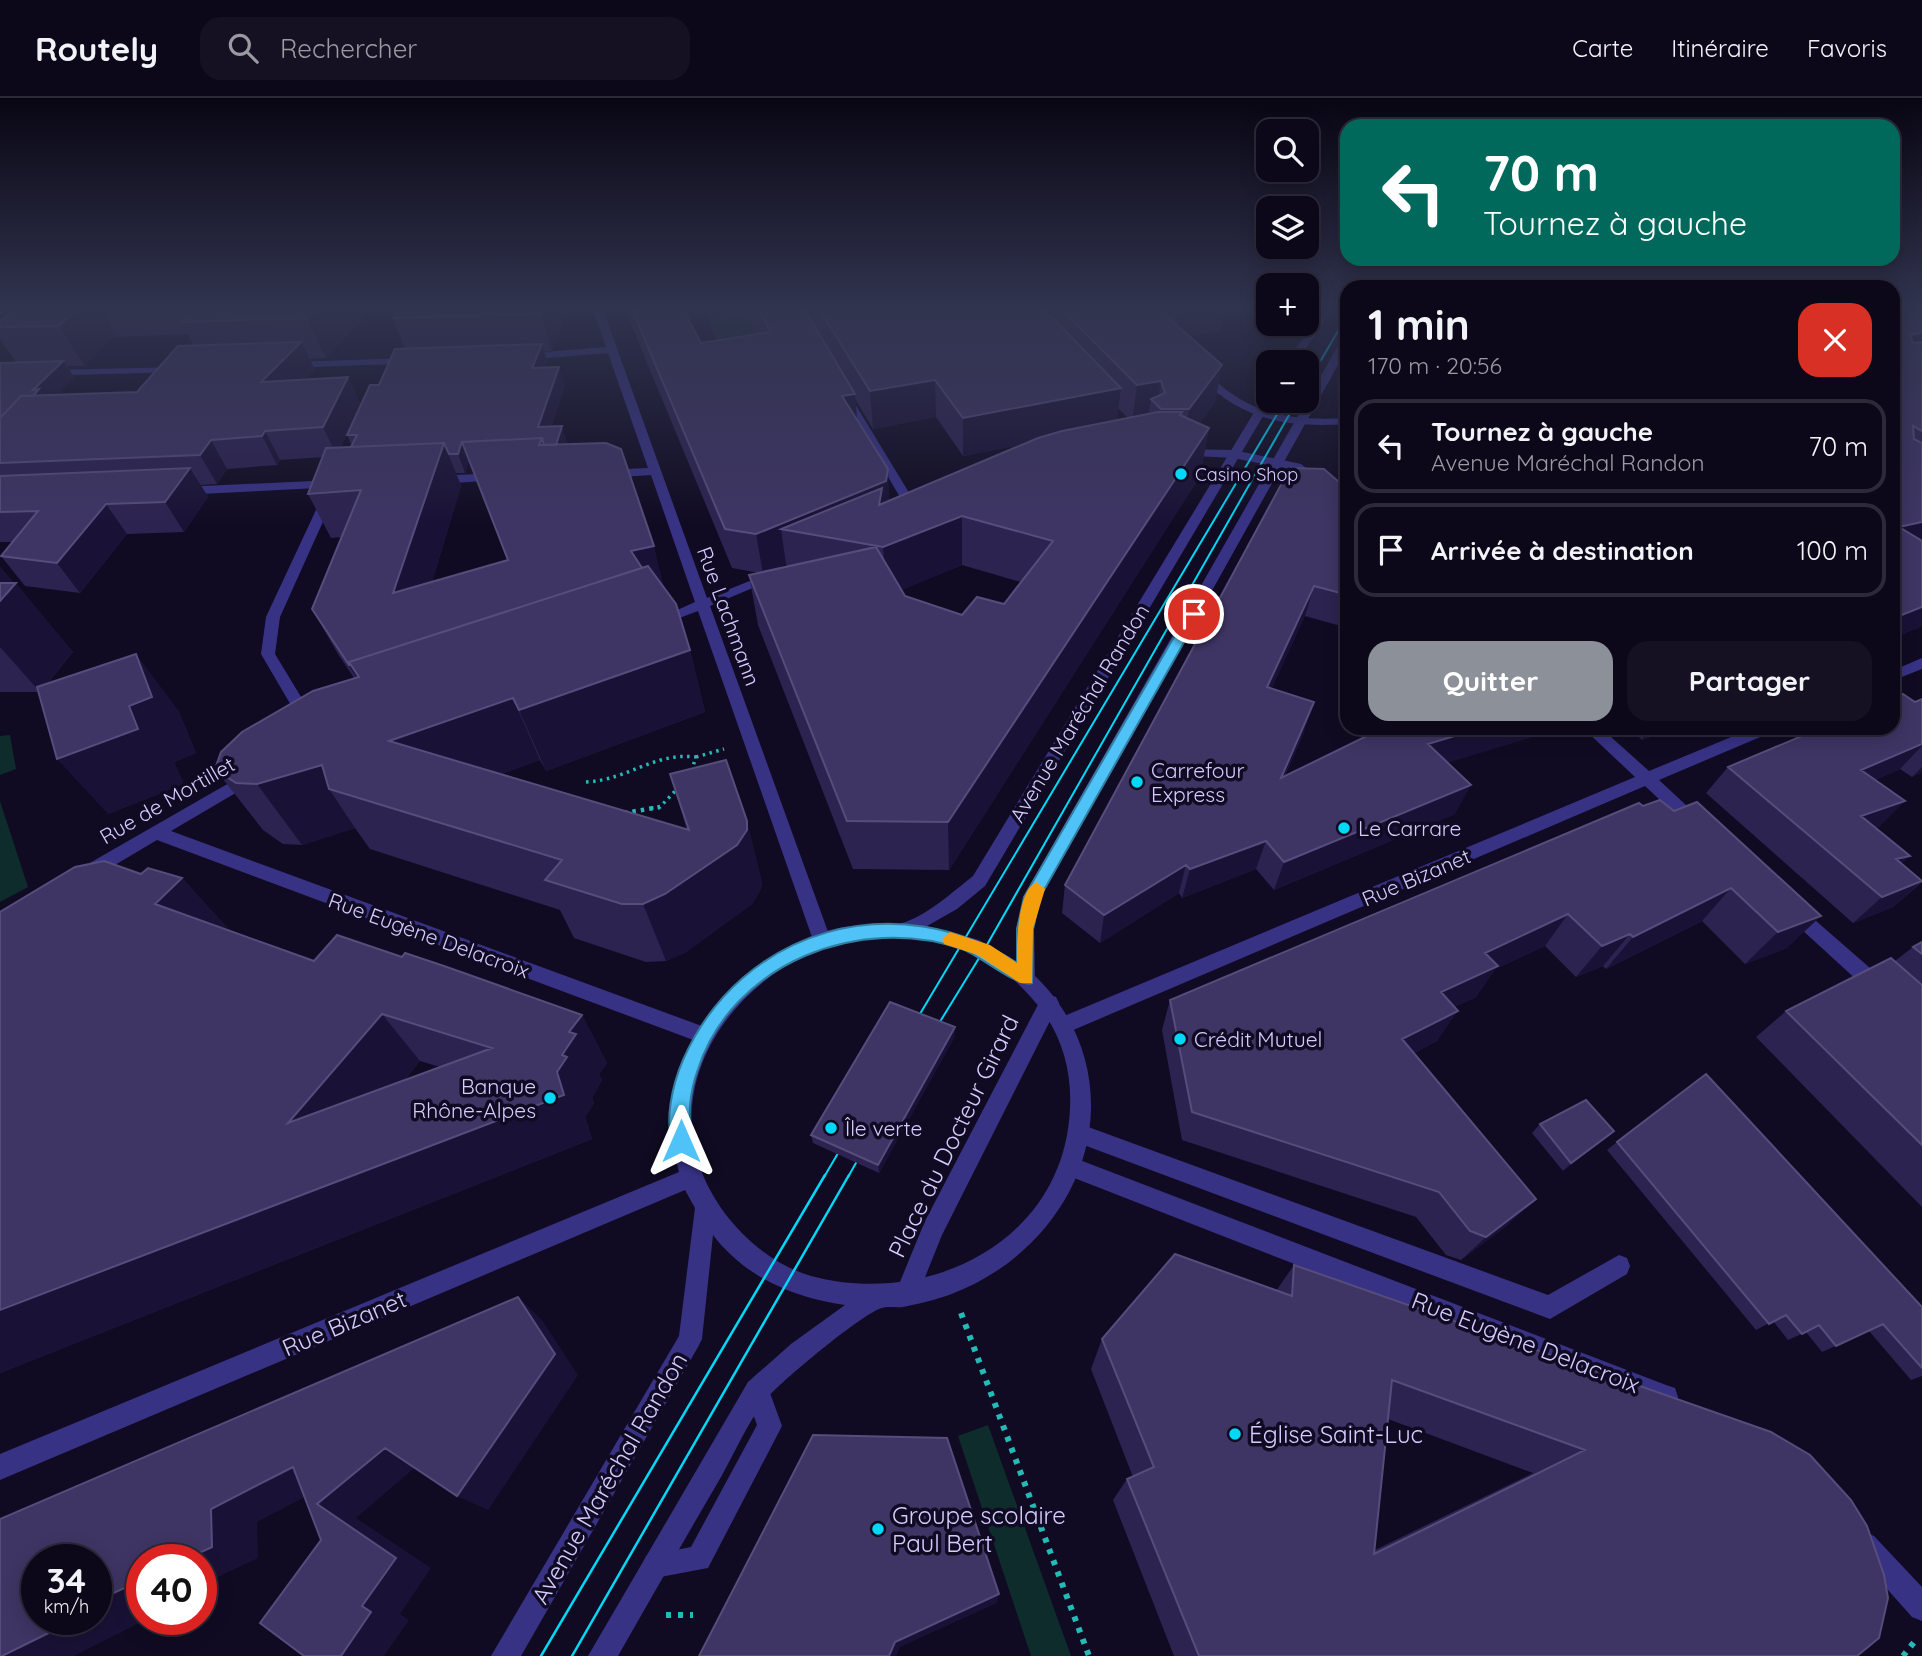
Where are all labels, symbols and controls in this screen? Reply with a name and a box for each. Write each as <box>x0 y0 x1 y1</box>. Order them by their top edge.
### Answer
search box <box>200 17 690 80</box>
text: Routely <box>35 28 158 69</box>
icon: search <box>224 29 262 67</box>
text: Rechercher <box>280 32 417 65</box>
text: Carte <box>1572 33 1633 63</box>
text: Itinéraire <box>1671 33 1769 63</box>
text: Favoris <box>1807 33 1887 63</box>
map controls <box>1256 119 1319 413</box>
button: search <box>1256 119 1319 182</box>
text: 70 m <box>1483 142 1599 203</box>
icon: left <box>1368 147 1459 238</box>
button: layers <box>1256 196 1319 259</box>
text: Tournez à gauche <box>1483 203 1747 243</box>
button: + <box>1256 273 1319 336</box>
text: 1 min <box>1368 298 1470 351</box>
button: close <box>1798 303 1872 377</box>
button: − <box>1256 350 1319 413</box>
text: 170 m · 20:56 <box>1368 351 1502 380</box>
text: Tournez à gauche <box>1431 415 1653 448</box>
icon: left <box>1372 427 1410 465</box>
text: 70 m <box>1808 430 1868 463</box>
text: Avenue Maréchal Randon <box>1431 448 1705 477</box>
place label: Casino Shop <box>1195 463 1298 486</box>
marker: Casino Shop <box>1173 466 1189 482</box>
icon: arrive <box>1372 531 1410 569</box>
text: Arrivée à destination <box>1431 534 1694 567</box>
text: 100 m <box>1797 534 1868 567</box>
street label: Rue Lachmann <box>692 543 766 689</box>
pin <box>1164 584 1224 644</box>
icon: arrive <box>1175 595 1213 633</box>
street label: Avenue Maréchal Randon <box>1004 599 1154 827</box>
button: Quitter <box>1368 641 1613 721</box>
button: Partager <box>1627 641 1872 721</box>
street label: Rue de Mortillet <box>95 751 239 849</box>
place label: Carrefour Express <box>1151 757 1245 807</box>
marker: Carrefour Express <box>1129 774 1145 790</box>
place label: Le Carrare <box>1358 815 1461 841</box>
marker: Le Carrare <box>1336 820 1352 836</box>
street label: Rue Bizanet <box>1358 842 1474 912</box>
street label: Rue Eugène Delacroix <box>325 887 533 983</box>
street label: Place du Docteur Girard <box>881 1010 1025 1262</box>
place label: Crédit Mutuel <box>1194 1026 1322 1052</box>
marker: Crédit Mutuel <box>1172 1031 1188 1047</box>
place label: Banque Rhône-Alpes <box>412 1073 536 1123</box>
marker: Banque Rhône-Alpes <box>542 1090 558 1106</box>
position arrow <box>644 1104 718 1178</box>
place label: Île verte <box>845 1115 922 1141</box>
marker: Île verte <box>823 1120 839 1136</box>
street label: Rue Bizanet <box>277 1283 411 1363</box>
street label: Rue Eugène Delacroix <box>1408 1285 1644 1399</box>
street label: Avenue Maréchal Randon <box>525 1347 693 1609</box>
place label: Église Saint-Luc <box>1249 1419 1423 1449</box>
marker: Église Saint-Luc <box>1227 1426 1243 1442</box>
place label: Groupe scolaire Paul Bert <box>892 1500 1066 1558</box>
marker: Groupe scolaire Paul Bert <box>870 1521 886 1537</box>
speed limit sign: 40 <box>126 1544 217 1635</box>
text: 34 <box>47 1558 86 1602</box>
text: km/h <box>44 1595 89 1618</box>

